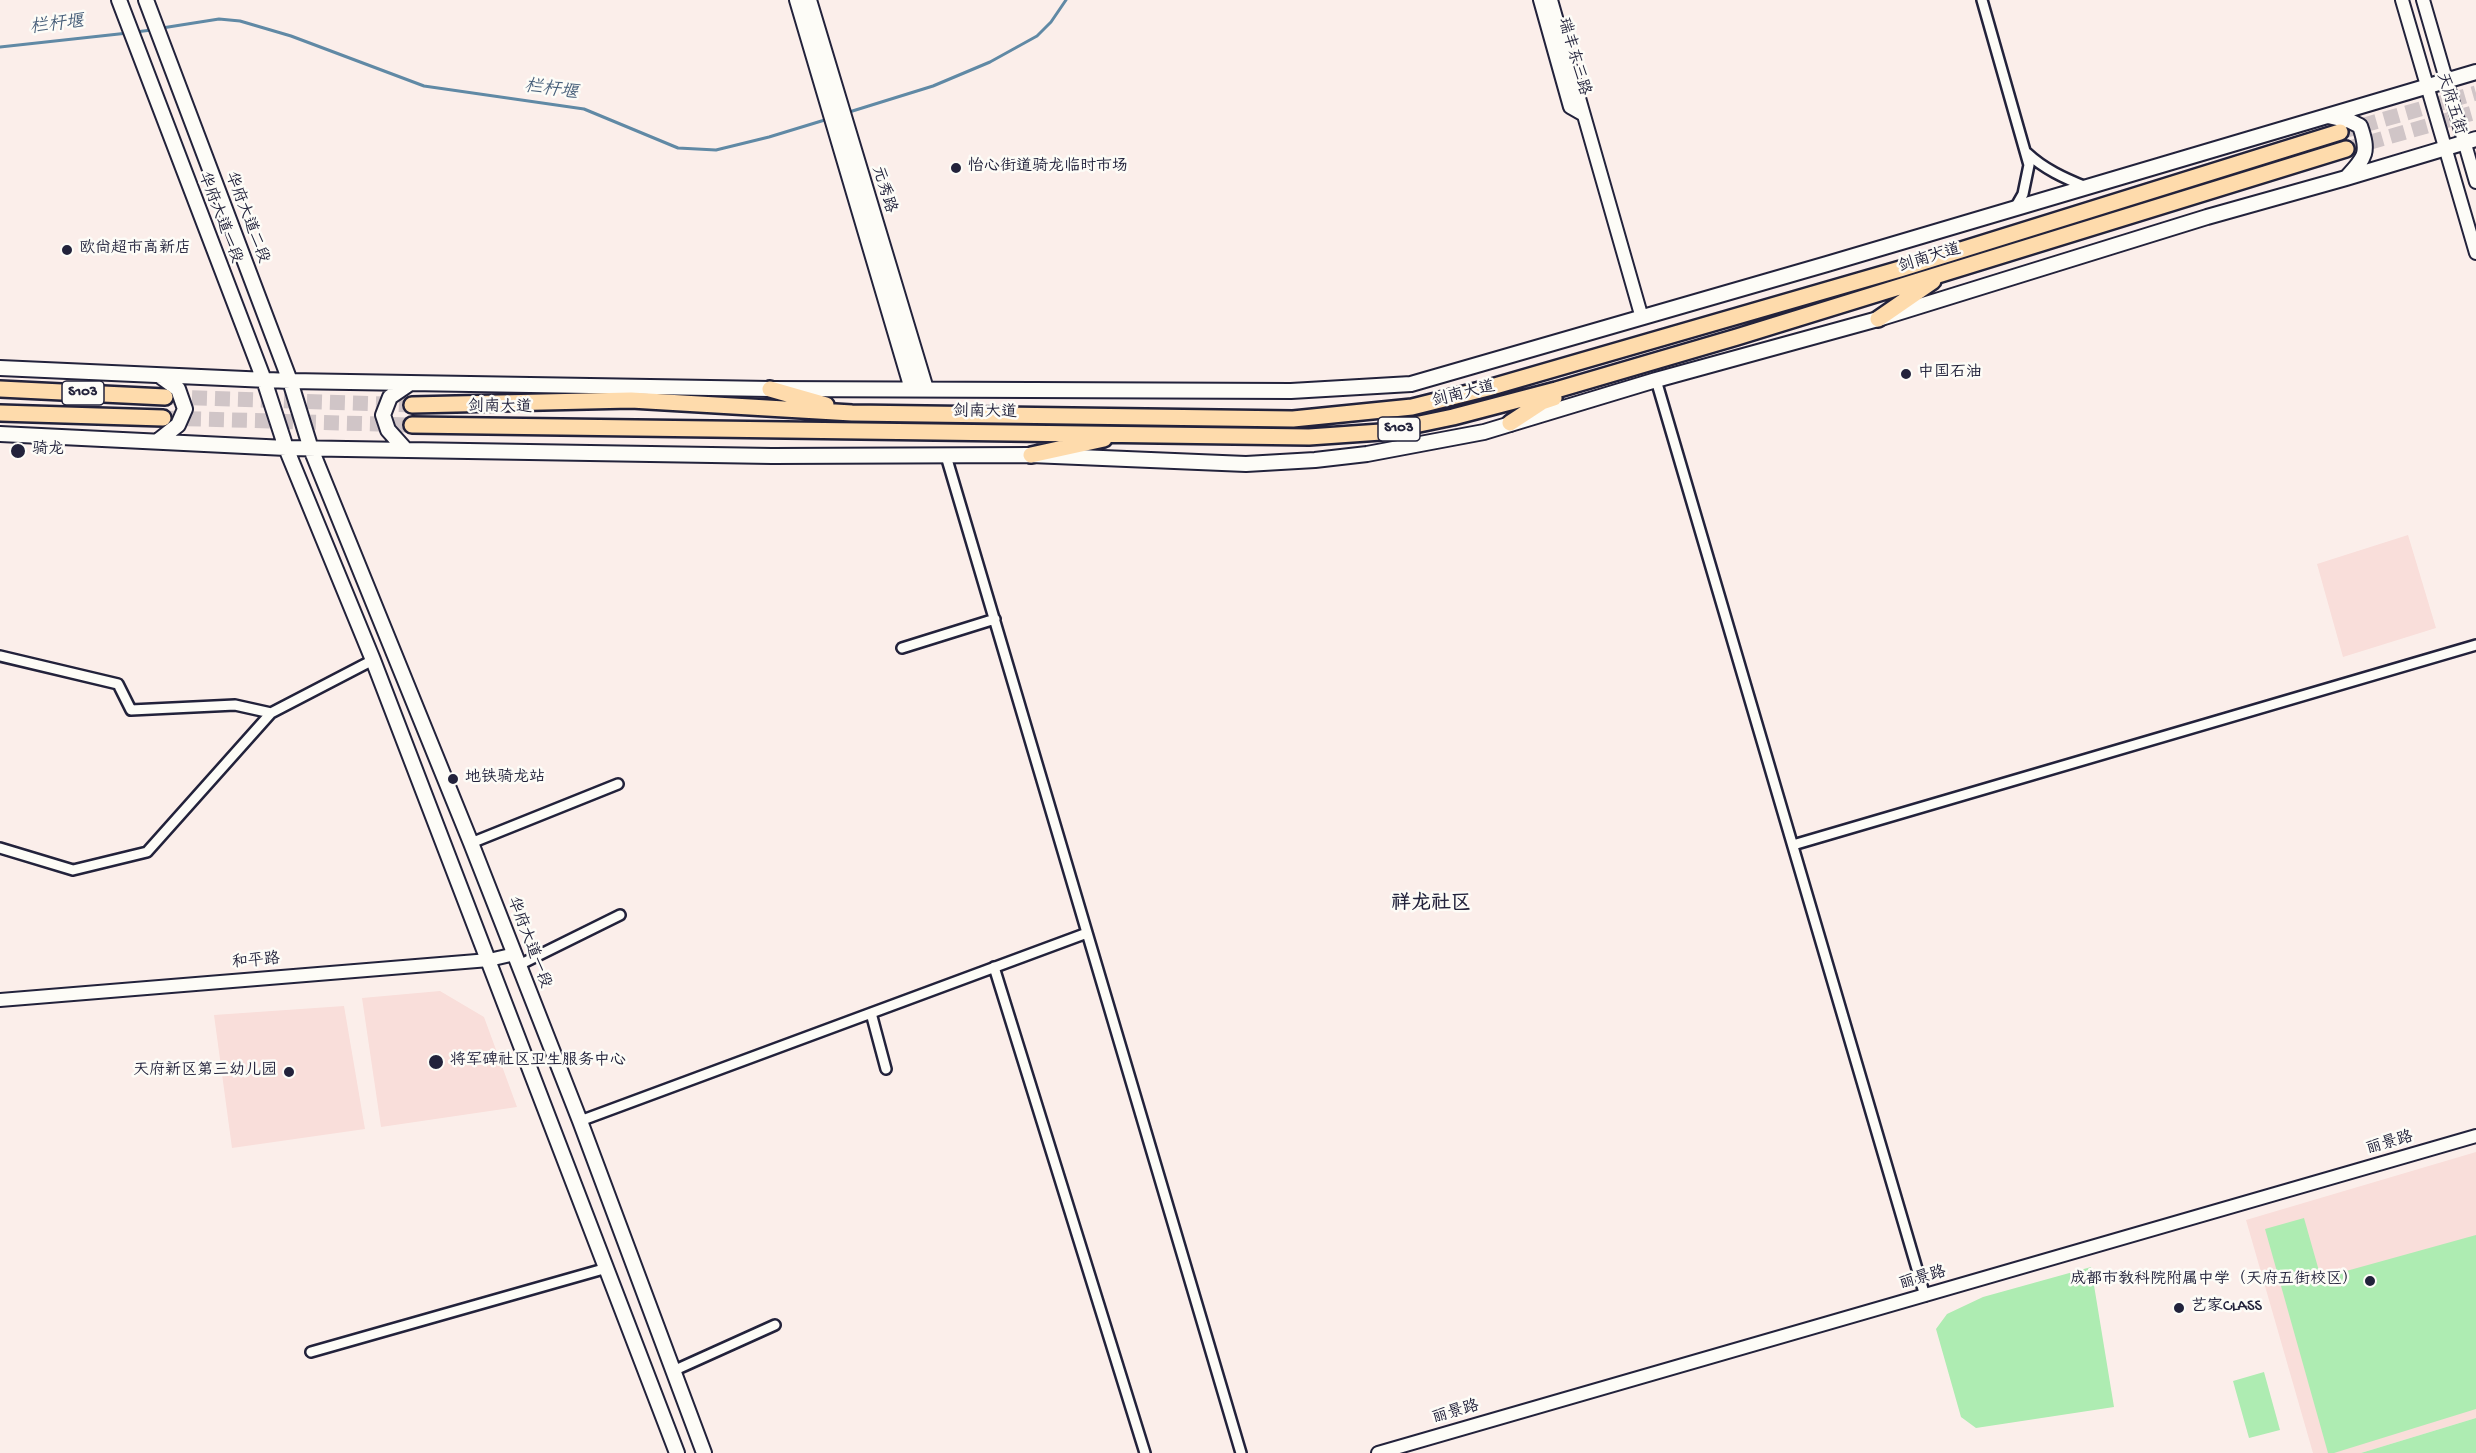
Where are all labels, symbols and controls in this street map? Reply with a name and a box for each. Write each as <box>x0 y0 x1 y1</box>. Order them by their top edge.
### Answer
water label: 栏杆堰 <box>29 12 85 40</box>
street label: 瑞丰东三路 <box>1553 16 1593 98</box>
street label: 天府五街 <box>2431 71 2469 137</box>
water label: 栏杆堰 <box>523 77 579 105</box>
place label: 怡心街道骑龙临时市场 <box>968 158 1128 178</box>
marker: 怡心街道骑龙临时市场 <box>949 161 963 175</box>
street label: 元秀路 <box>867 164 899 216</box>
street label: 华府大道一段 <box>193 170 245 266</box>
street label: 华府大道二段 <box>220 170 272 266</box>
place label: 欧尚超市高新店 <box>79 240 191 260</box>
street label: 剑南大道 <box>1897 240 1963 278</box>
marker: 欧尚超市高新店 <box>60 243 74 257</box>
place label: 中国石油 <box>1918 364 1982 384</box>
marker: 中国石油 <box>1899 367 1913 381</box>
street label: 剑南大道 <box>1431 378 1497 412</box>
road number: S103 <box>62 381 104 405</box>
street label: 剑南大道 <box>468 398 532 418</box>
street label: 剑南大道 <box>953 403 1017 423</box>
road number: S103 <box>1378 417 1420 441</box>
place label: 骑龙 <box>32 441 64 461</box>
marker: 骑龙 <box>9 442 27 460</box>
place label: 地铁骑龙站 <box>465 769 545 789</box>
marker: 地铁骑龙站 <box>446 772 460 786</box>
district label: 祥龙社区 <box>1391 893 1471 917</box>
street label: 华府大道一段 <box>502 895 554 991</box>
street label: 和平路 <box>231 950 281 974</box>
place label: 将军碑社区卫生服务中心 <box>450 1052 626 1072</box>
marker: 将军碑社区卫生服务中心 <box>427 1053 445 1071</box>
place label: 天府新区第三幼儿园 <box>133 1062 277 1082</box>
marker: 天府新区第三幼儿园 <box>282 1065 296 1079</box>
street label: 丽景路 <box>2364 1128 2416 1160</box>
street label: 丽景路 <box>1897 1263 1949 1295</box>
place label: 成都市教科院附属中学（天府五街校区） <box>2070 1271 2358 1291</box>
marker: 成都市教科院附属中学（天府五街校区） <box>2363 1274 2377 1288</box>
place label: 艺家CLASS <box>2191 1298 2262 1318</box>
marker: 艺家CLASS <box>2172 1301 2186 1315</box>
street label: 丽景路 <box>1430 1397 1482 1429</box>

